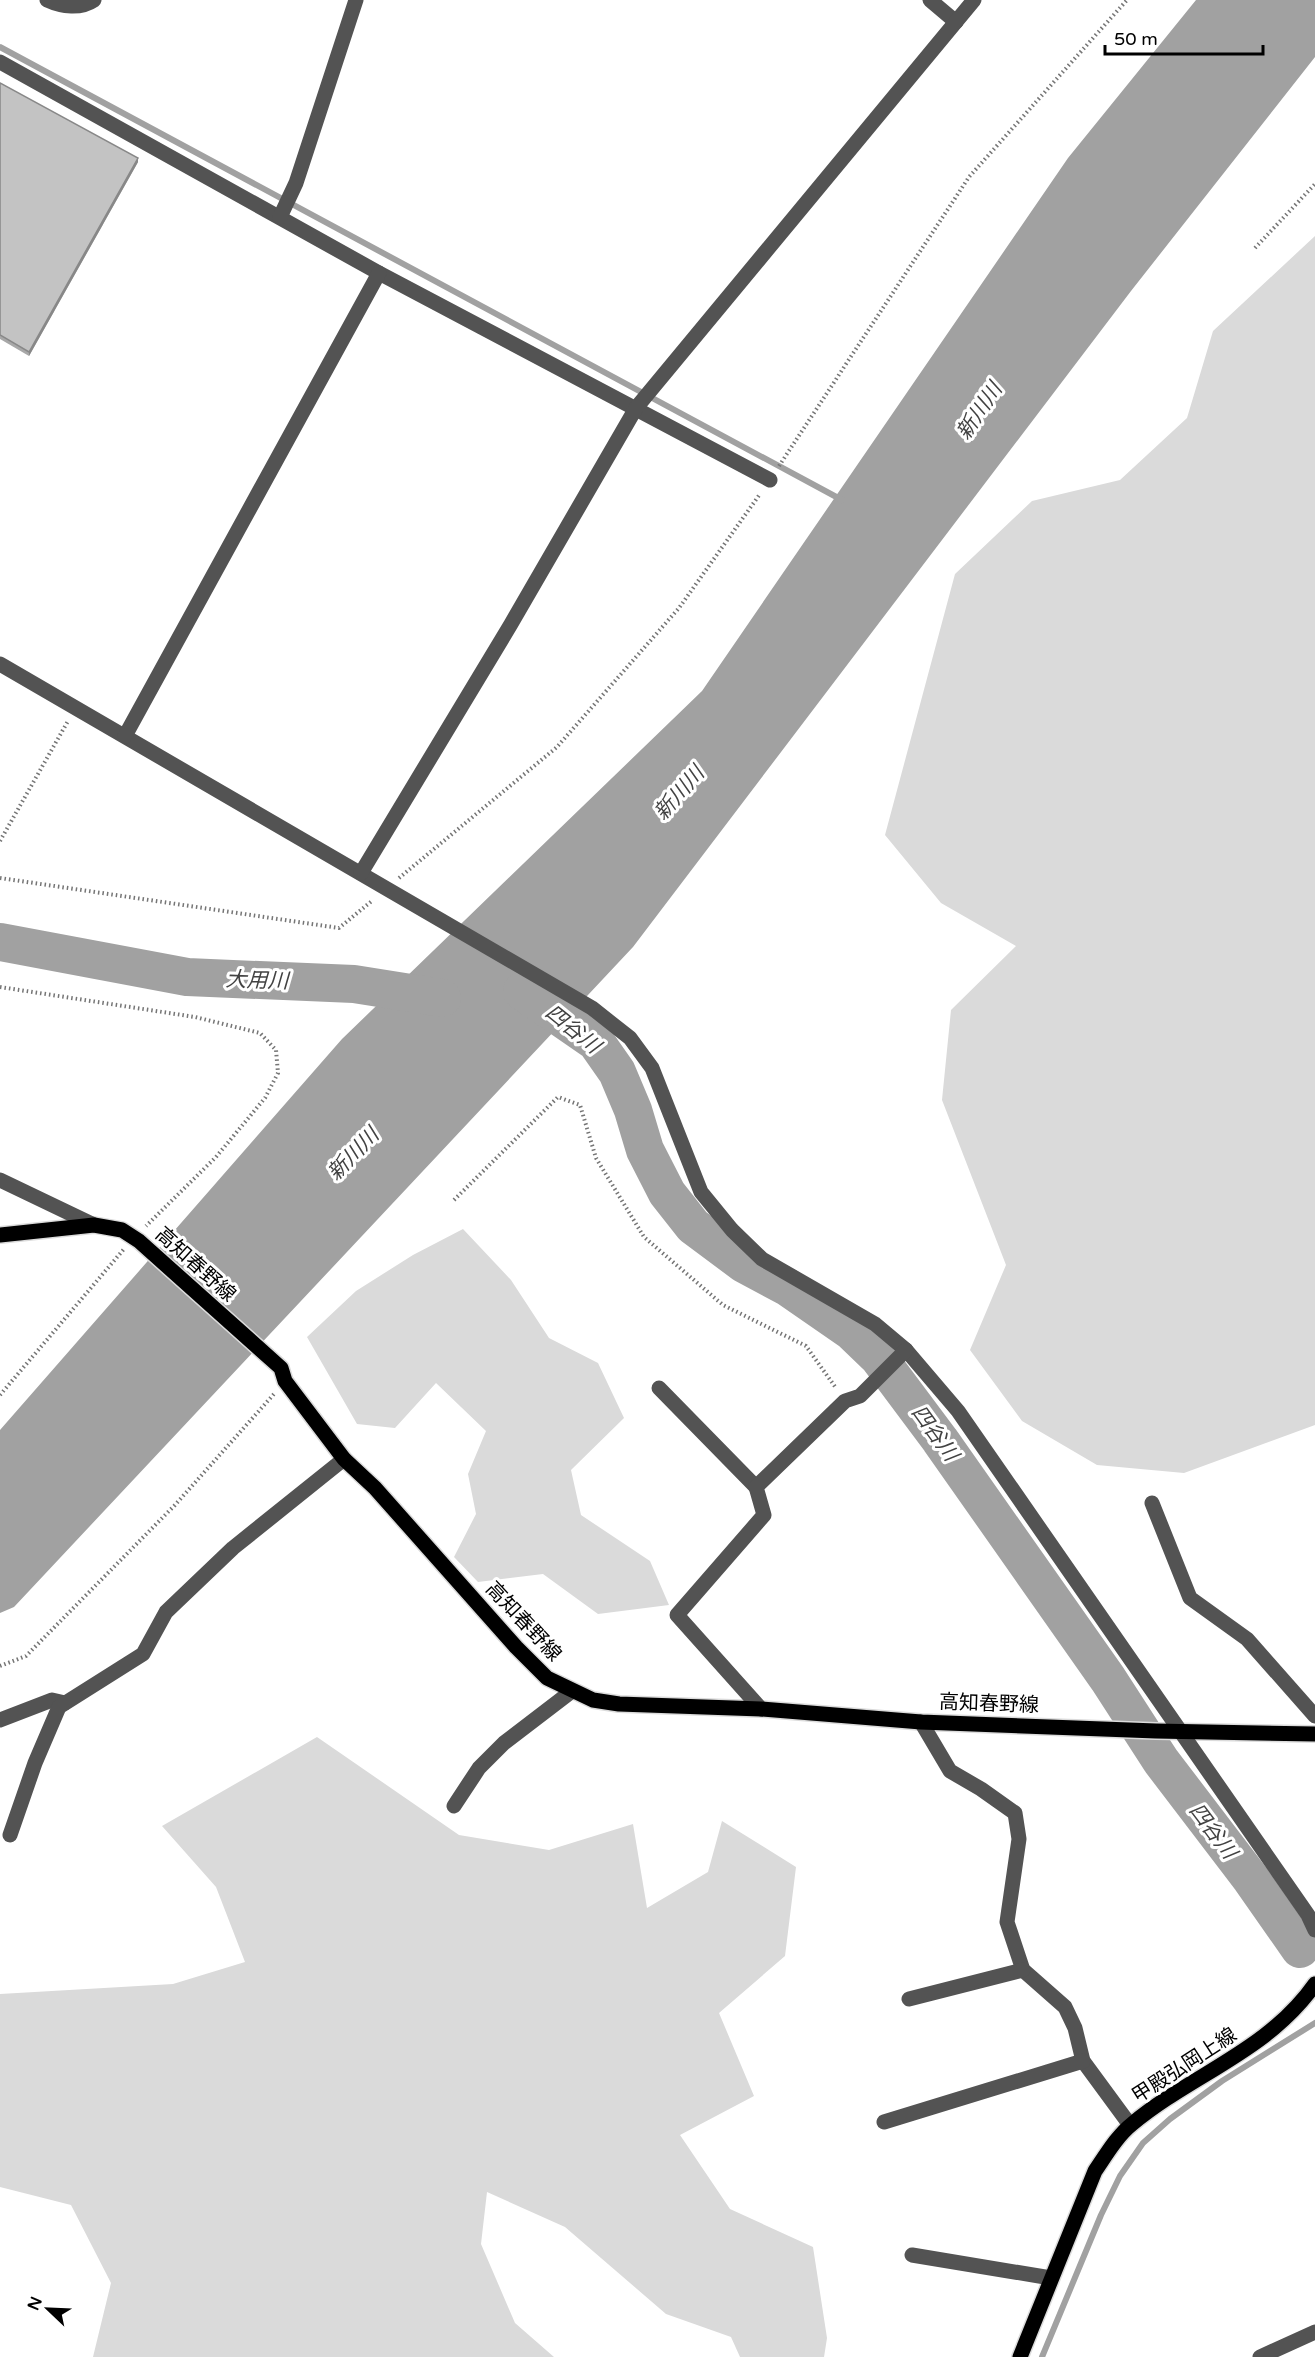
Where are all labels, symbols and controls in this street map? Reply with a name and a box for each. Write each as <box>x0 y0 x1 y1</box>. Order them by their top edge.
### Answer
scale bar <box>1105 18 1262 56</box>
text: 50 m <box>1114 28 1158 50</box>
water label: 新川川 <box>951 377 1009 444</box>
water label: 新川川 <box>649 760 711 825</box>
water label: 大用川 <box>225 967 291 994</box>
water label: 四谷川 <box>540 1000 607 1060</box>
water label: 新川川 <box>322 1122 386 1186</box>
street label: 高知春野線 <box>150 1222 241 1307</box>
water label: 四谷川 <box>906 1400 964 1468</box>
street label: 高知春野線 <box>480 1577 566 1666</box>
street label: 高知春野線 <box>939 1690 1039 1718</box>
water label: 四谷川 <box>1184 1799 1243 1866</box>
street label: 甲殿弘岡上線 <box>1128 2023 1241 2109</box>
north arrow <box>18 2279 78 2339</box>
text: N <box>23 2294 47 2313</box>

